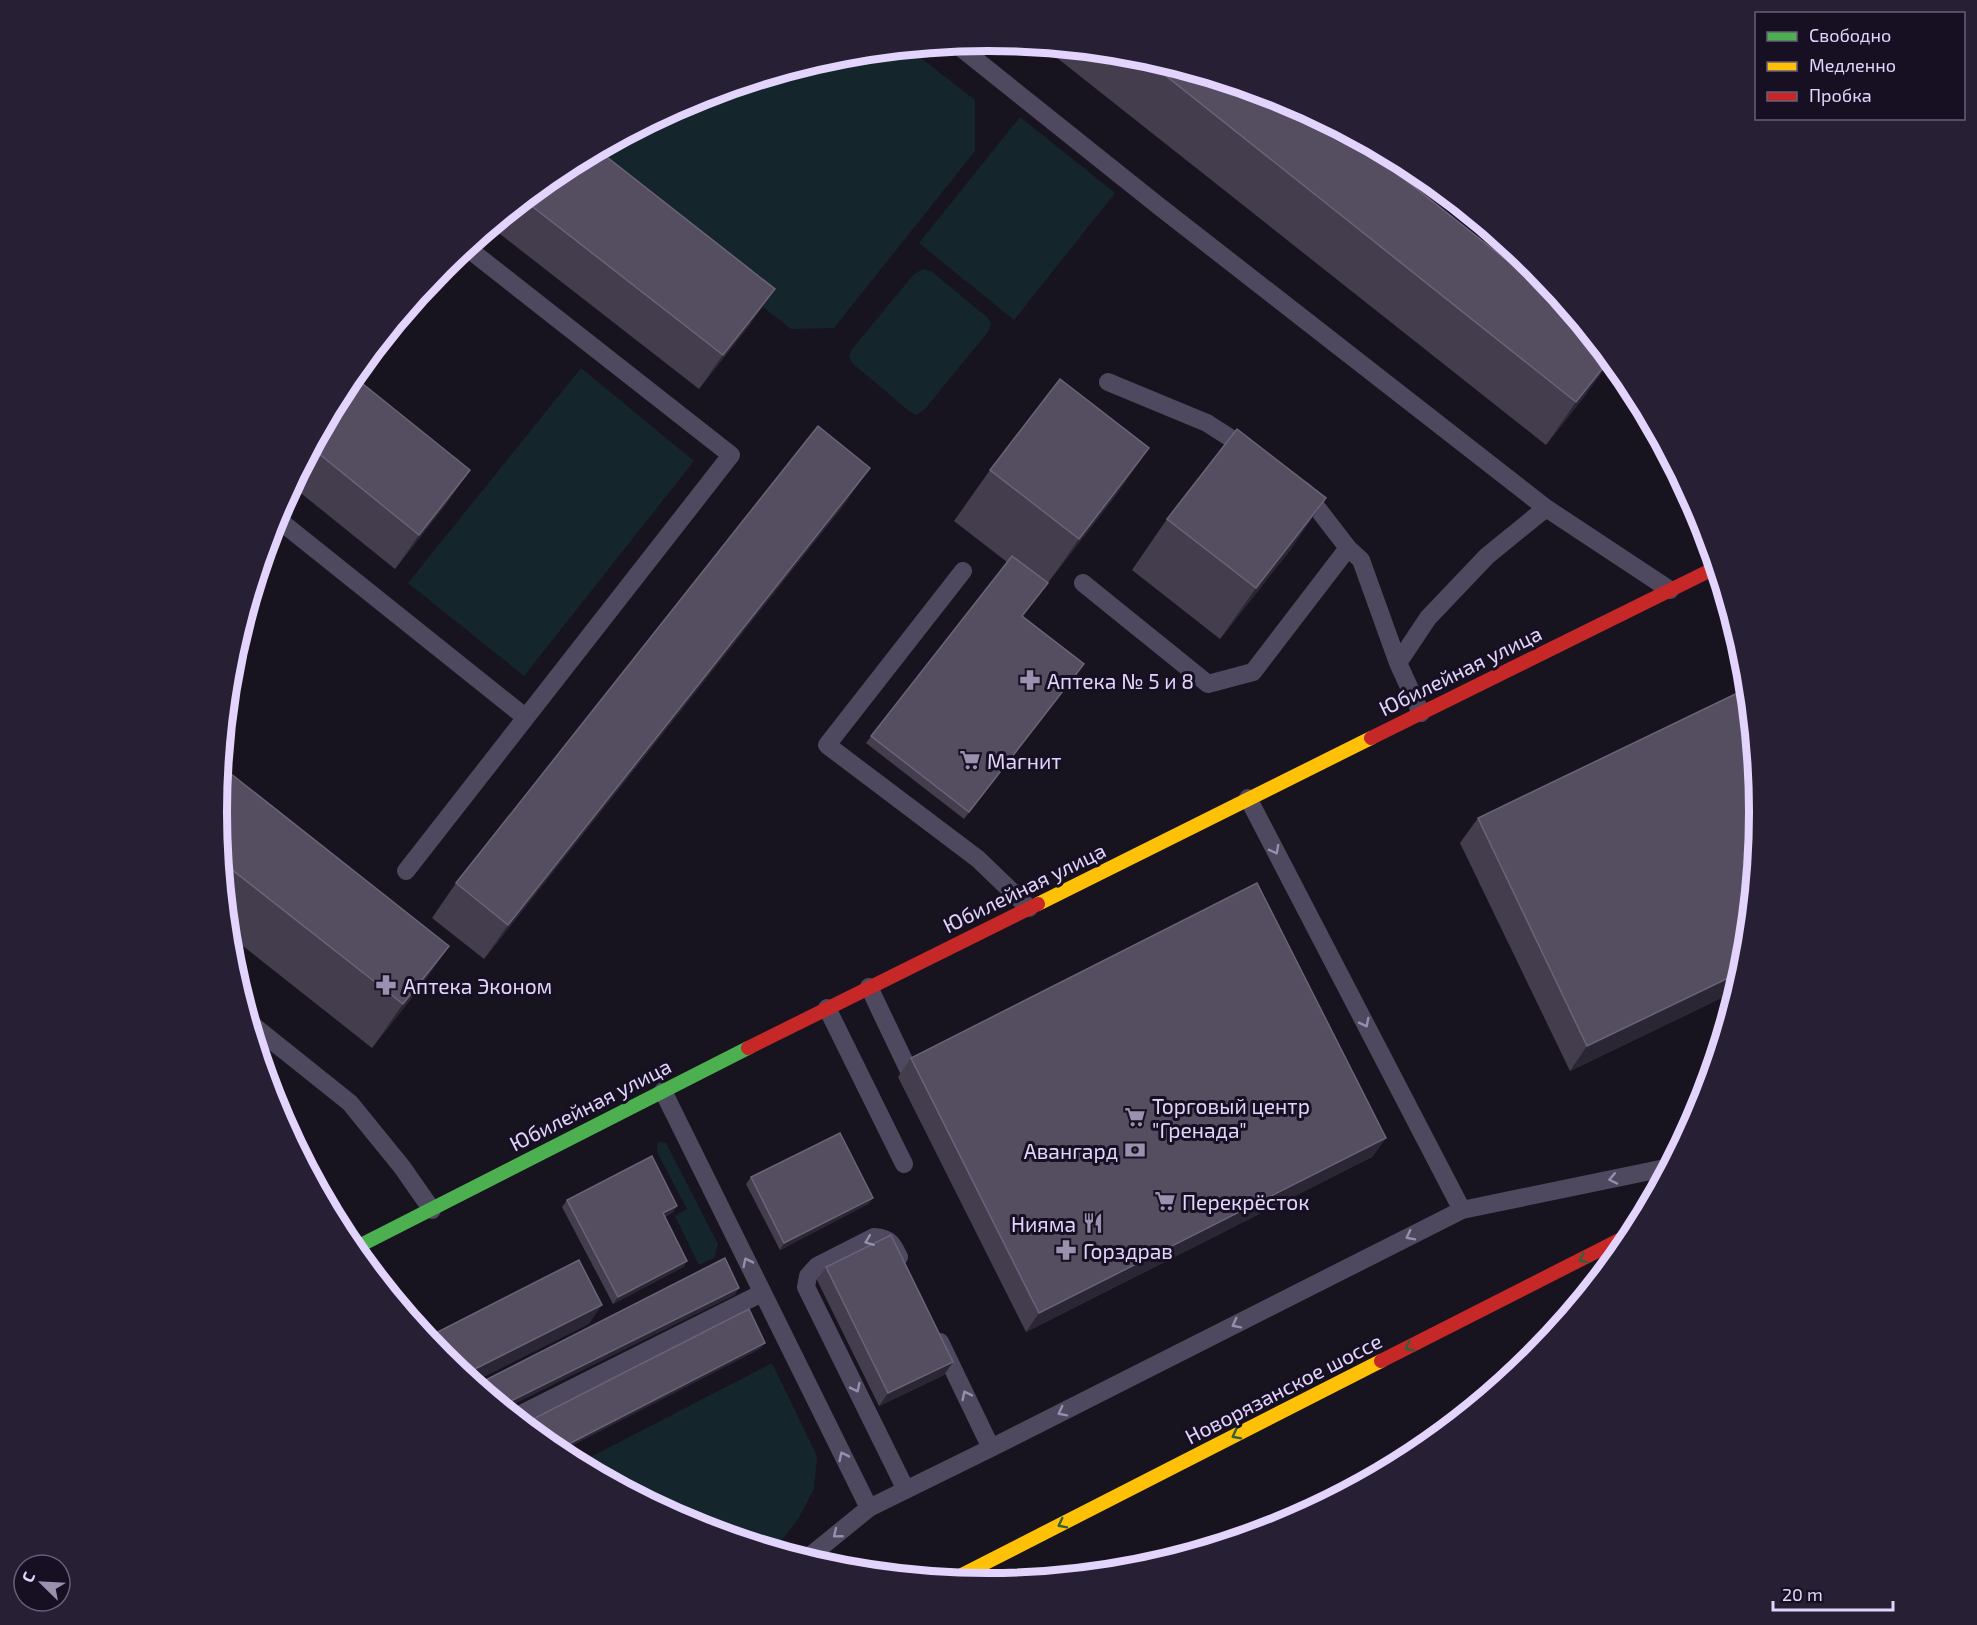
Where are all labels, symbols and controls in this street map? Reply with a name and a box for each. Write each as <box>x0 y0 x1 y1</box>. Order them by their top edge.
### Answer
legend <box>1755 12 1965 120</box>
text: Свободно <box>1809 24 1891 46</box>
text: Медленно <box>1809 54 1896 76</box>
text: Пробка <box>1809 84 1872 106</box>
street label: Юбилейная улица <box>1375 620 1546 721</box>
pharmacy icon: Аптека № 5 и 8 <box>1018 668 1042 692</box>
place label: Аптека № 5 и 8 <box>1047 668 1194 693</box>
supermarket icon: Магнит <box>958 748 982 772</box>
place label: Магнит <box>987 748 1062 773</box>
street label: Юбилейная улица <box>939 837 1110 938</box>
one-way arrow <box>1268 844 1280 855</box>
pharmacy icon: Аптека Эконом <box>374 973 398 997</box>
place label: Аптека Эконом <box>403 973 552 998</box>
one-way arrow <box>1358 1017 1370 1028</box>
street label: Юбилейная улица <box>505 1052 675 1156</box>
place label: Торговый центр "Гренада" <box>1152 1093 1310 1142</box>
supermarket icon: Торговый центр "Гренада" <box>1123 1105 1147 1129</box>
place label: Авангард <box>1024 1138 1118 1163</box>
bank icon: Авангард <box>1123 1138 1147 1162</box>
one-way arrow <box>1608 1171 1618 1184</box>
supermarket icon: Перекрёсток <box>1153 1189 1177 1213</box>
place label: Перекрёсток <box>1182 1189 1310 1214</box>
place label: Нияма <box>1011 1211 1076 1236</box>
restaurant icon: Нияма <box>1081 1211 1105 1235</box>
one-way arrow <box>1406 1229 1417 1241</box>
one-way arrow <box>864 1234 874 1247</box>
pharmacy icon: Горздрав <box>1054 1238 1078 1262</box>
place label: Горздрав <box>1083 1238 1173 1263</box>
one-way arrow <box>1579 1251 1590 1263</box>
one-way arrow <box>743 1257 755 1268</box>
one-way arrow <box>1232 1317 1243 1329</box>
street label: Новорязанское шоссе <box>1180 1327 1386 1449</box>
one-way arrow <box>1405 1340 1416 1351</box>
one-way arrow <box>849 1382 860 1392</box>
one-way arrow <box>961 1391 973 1402</box>
one-way arrow <box>1058 1405 1069 1417</box>
one-way arrow <box>1231 1428 1242 1440</box>
one-way arrow <box>838 1451 850 1462</box>
one-way arrow <box>1057 1517 1068 1528</box>
one-way arrow <box>832 1527 843 1538</box>
north arrow <box>12 1553 72 1613</box>
text: С <box>17 1569 38 1585</box>
scale bar <box>1773 1574 1893 1612</box>
text: 20 m <box>1782 1583 1823 1605</box>

